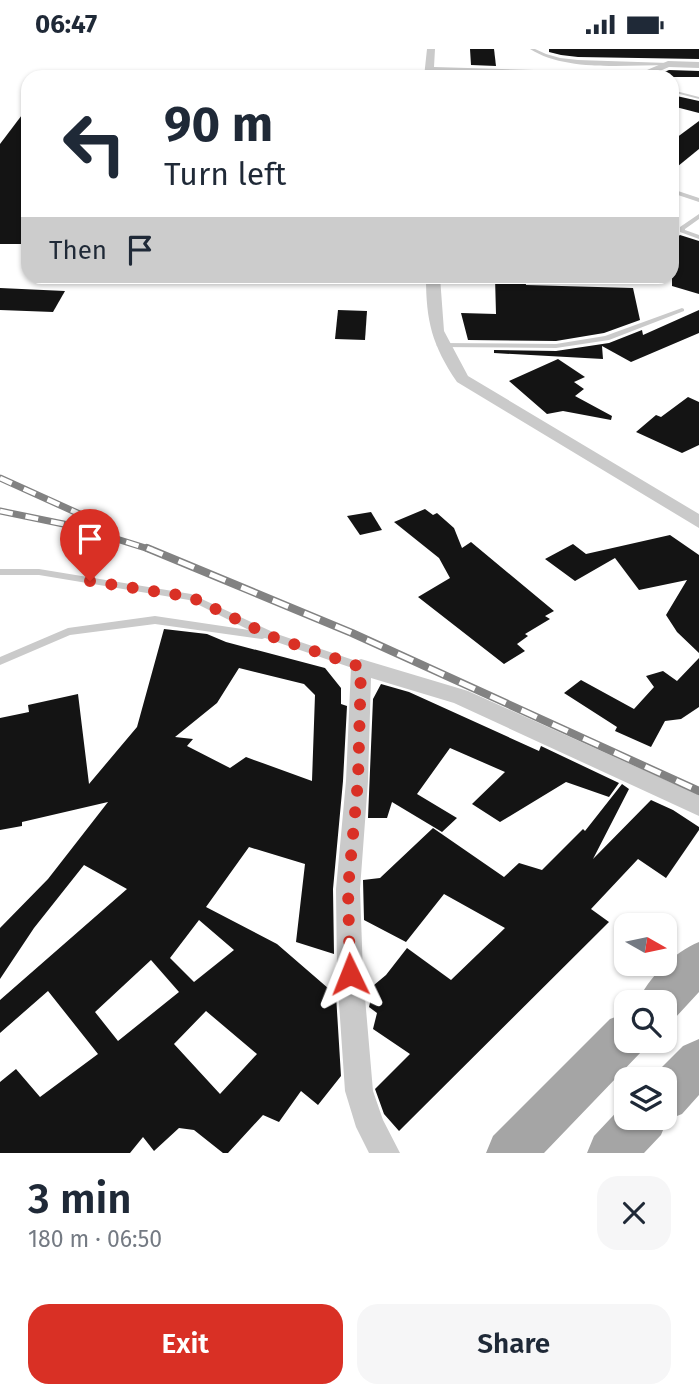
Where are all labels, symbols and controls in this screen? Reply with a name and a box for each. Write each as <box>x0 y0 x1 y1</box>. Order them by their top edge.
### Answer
text: 06:47 <box>35 9 97 40</box>
text: 90 m <box>164 95 273 154</box>
icon: left <box>49 98 140 189</box>
text: Turn left <box>164 155 286 193</box>
icon: arrive <box>121 231 159 269</box>
text: Then <box>49 235 107 266</box>
pin <box>60 509 120 581</box>
icon: arrive <box>71 520 109 558</box>
north arrow <box>614 913 677 977</box>
map controls <box>614 913 677 1130</box>
position arrow <box>313 937 387 1011</box>
button: search <box>614 990 677 1053</box>
button: layers <box>614 1067 677 1130</box>
text: 3 min <box>28 1174 132 1224</box>
button: close <box>597 1176 671 1250</box>
text: 180 m · 06:50 <box>28 1225 162 1253</box>
button: Exit <box>28 1304 343 1384</box>
button: Share <box>357 1304 671 1384</box>

